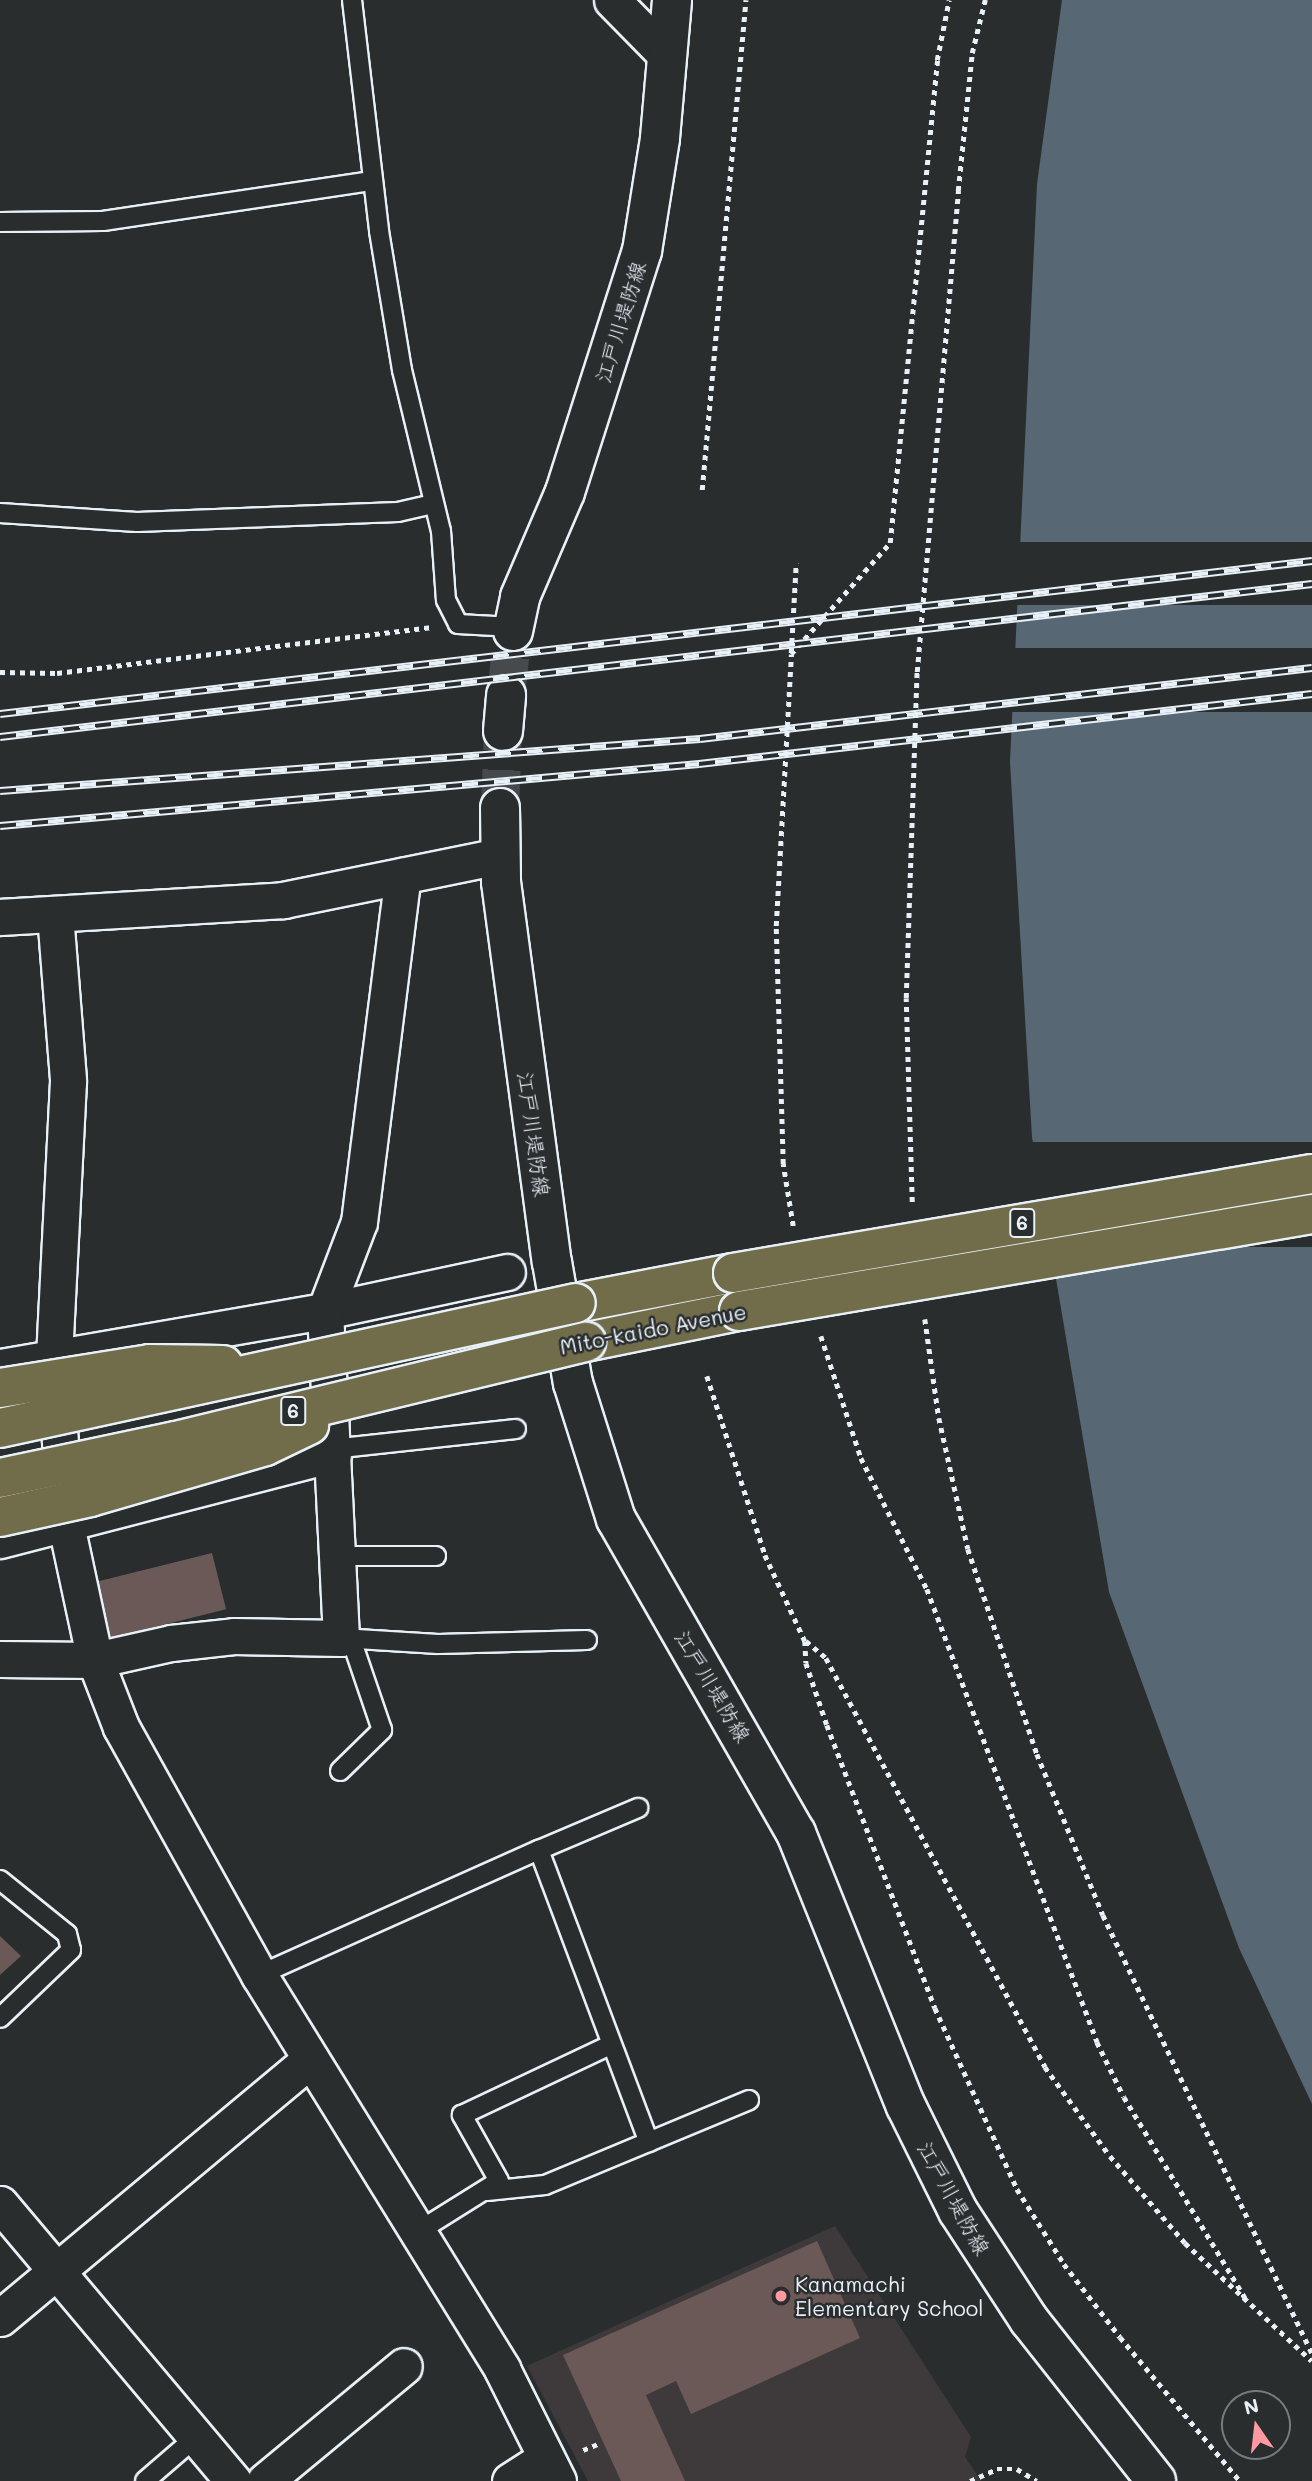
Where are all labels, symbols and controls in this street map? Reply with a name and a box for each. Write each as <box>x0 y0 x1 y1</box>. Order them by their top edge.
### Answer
street label: 江戸川堤防線 <box>590 258 650 386</box>
street label: 江戸川堤防線 <box>513 1070 555 1198</box>
road number: 6 <box>1008 1208 1036 1238</box>
street label: Mito-kaido Avenue <box>558 1299 748 1359</box>
road number: 6 <box>279 1396 307 1427</box>
street label: 江戸川堤防線 <box>670 1626 756 1746</box>
street label: 江戸川堤防線 <box>912 2137 996 2259</box>
place label: Kanamachi Elementary School <box>795 2271 983 2321</box>
marker: Kanamachi Elementary School <box>773 2288 789 2304</box>
north arrow <box>1221 2390 1291 2460</box>
text: N <box>1241 2392 1261 2420</box>

